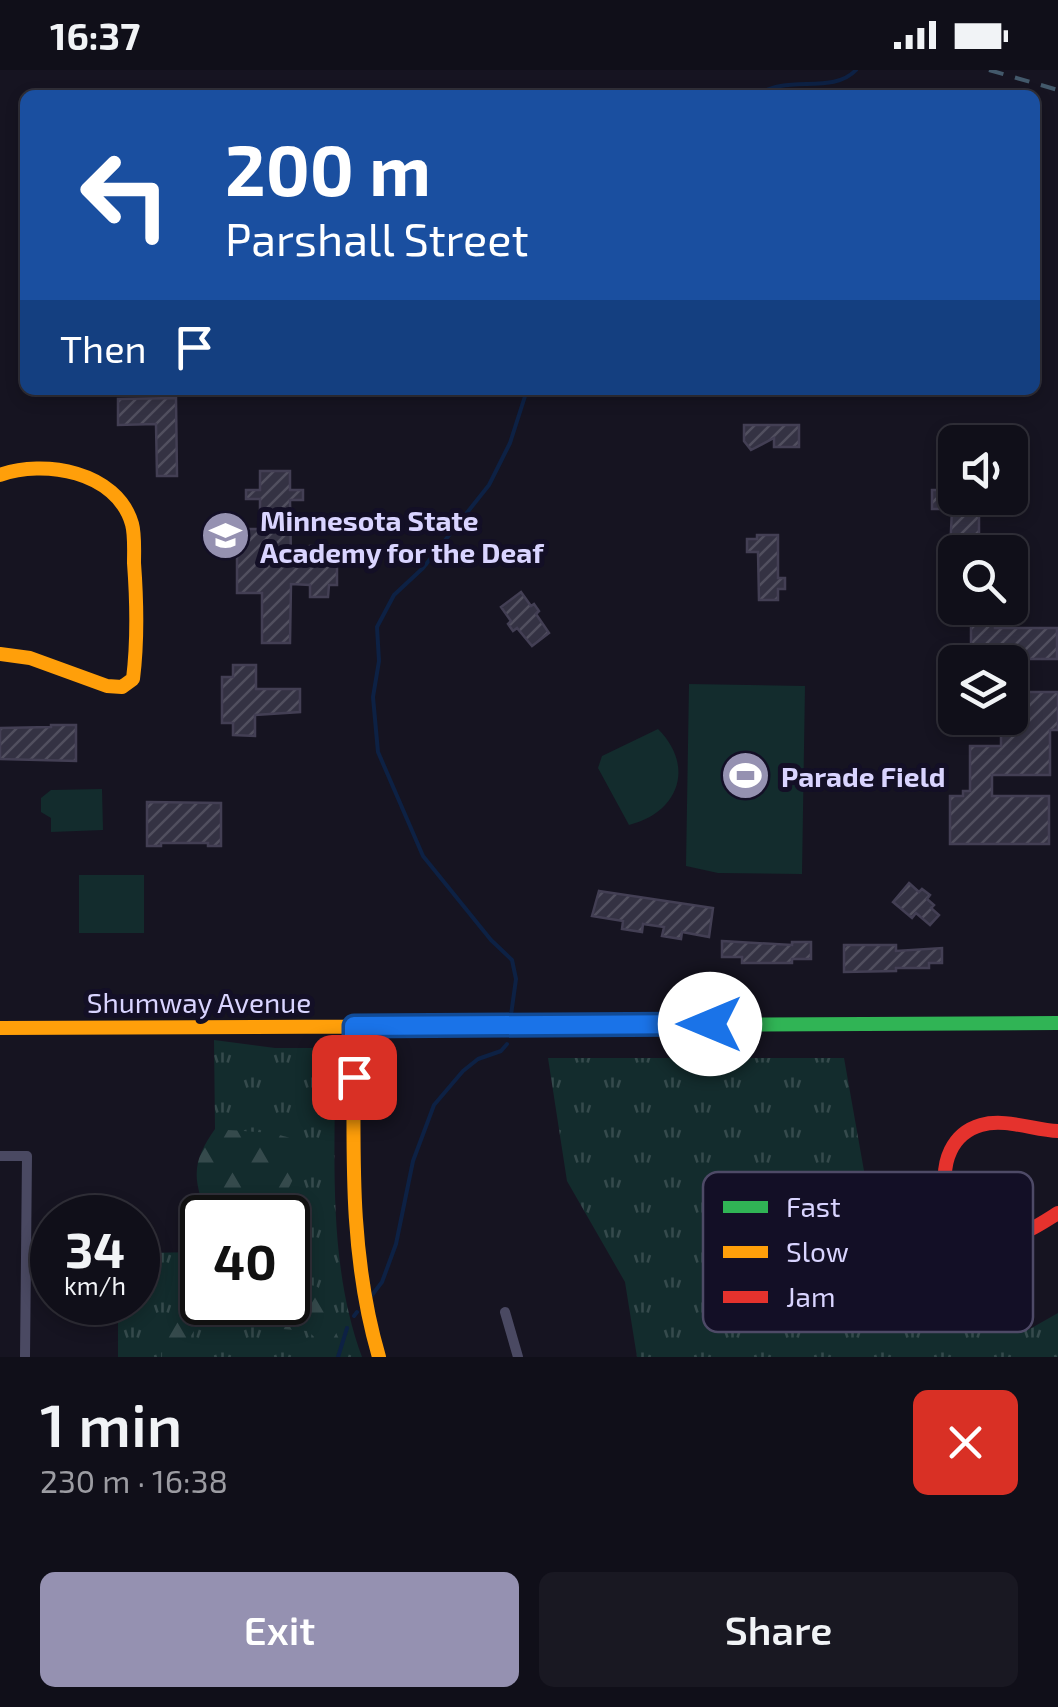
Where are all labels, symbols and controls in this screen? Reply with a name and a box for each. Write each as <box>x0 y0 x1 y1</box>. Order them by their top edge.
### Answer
text: 16:37 <box>50 12 140 58</box>
text: 200 m <box>225 126 431 210</box>
icon: left <box>60 130 190 260</box>
text: Parshall Street <box>225 211 529 265</box>
icon: arrive <box>167 320 222 375</box>
text: Then <box>60 325 147 371</box>
map controls <box>938 425 1028 735</box>
button: sound <box>938 425 1028 515</box>
place label: Minnesota State Academy for the Deaf <box>260 503 544 569</box>
school or university icon: Minnesota State Academy for the Deaf <box>199 510 251 562</box>
button: search <box>938 535 1028 625</box>
button: layers <box>938 645 1028 735</box>
sports icon: Parade Field <box>720 750 772 802</box>
place label: Parade Field <box>781 759 946 793</box>
position arrow <box>658 972 762 1076</box>
street label: Shumway Avenue <box>87 985 311 1019</box>
pin <box>312 1035 397 1120</box>
icon: arrive <box>327 1050 382 1105</box>
legend <box>703 1172 1033 1332</box>
text: Fast <box>786 1189 841 1223</box>
speed limit sign: 40 <box>180 1195 310 1325</box>
text: 34 <box>65 1218 125 1278</box>
text: Slow <box>786 1234 849 1268</box>
text: km/h <box>64 1270 126 1300</box>
text: Jam <box>786 1279 835 1313</box>
text: 1 min <box>40 1387 182 1459</box>
button: close <box>913 1390 1018 1495</box>
text: 230 m · 16:38 <box>40 1461 228 1499</box>
button: Exit <box>40 1572 519 1687</box>
button: Share <box>539 1572 1018 1687</box>

